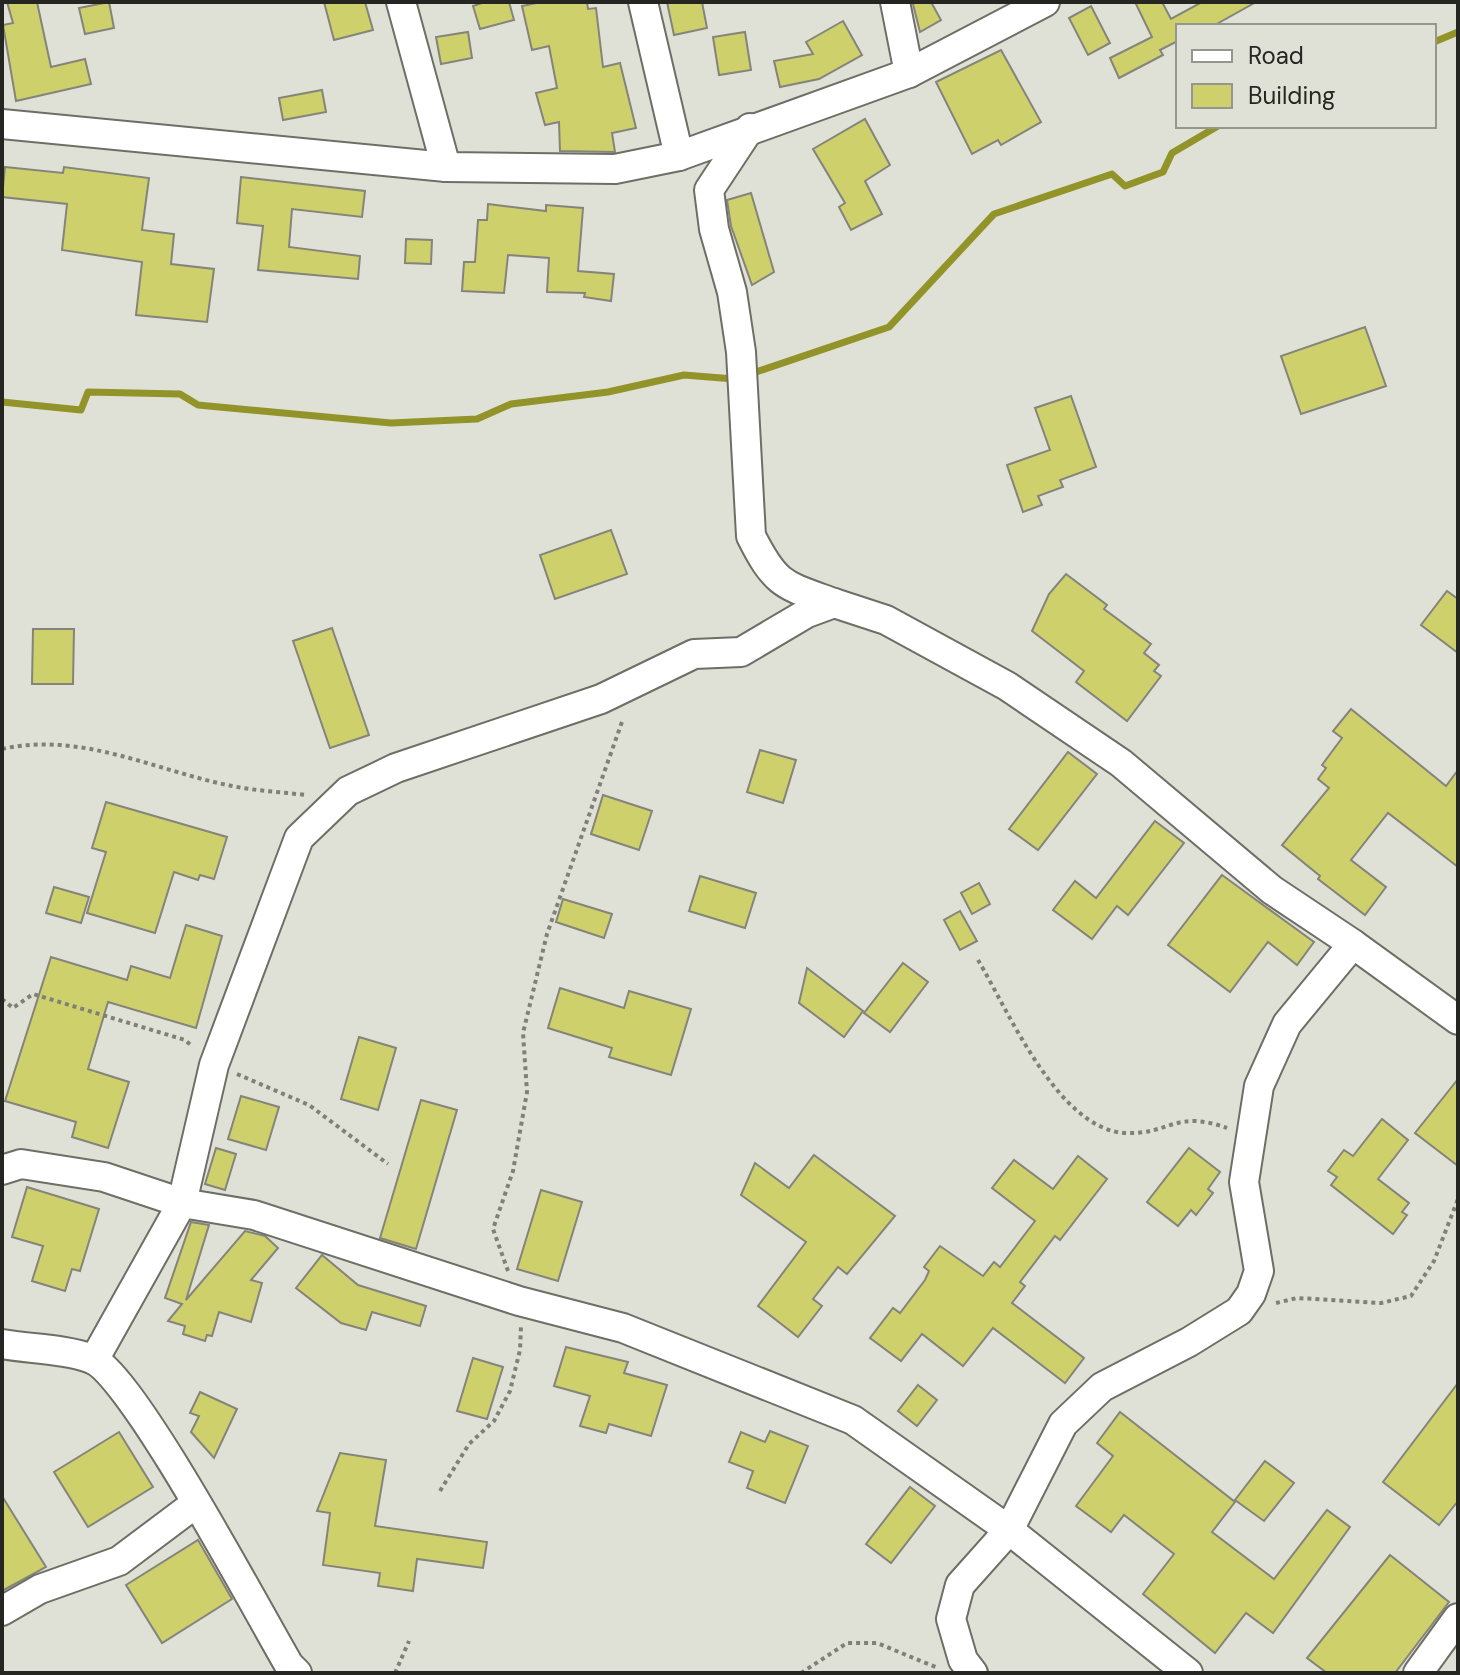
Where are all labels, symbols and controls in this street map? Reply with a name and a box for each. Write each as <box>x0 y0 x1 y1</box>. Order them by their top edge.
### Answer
legend <box>1176 24 1436 128</box>
text: Road <box>1248 40 1304 71</box>
text: Building <box>1248 80 1335 111</box>

